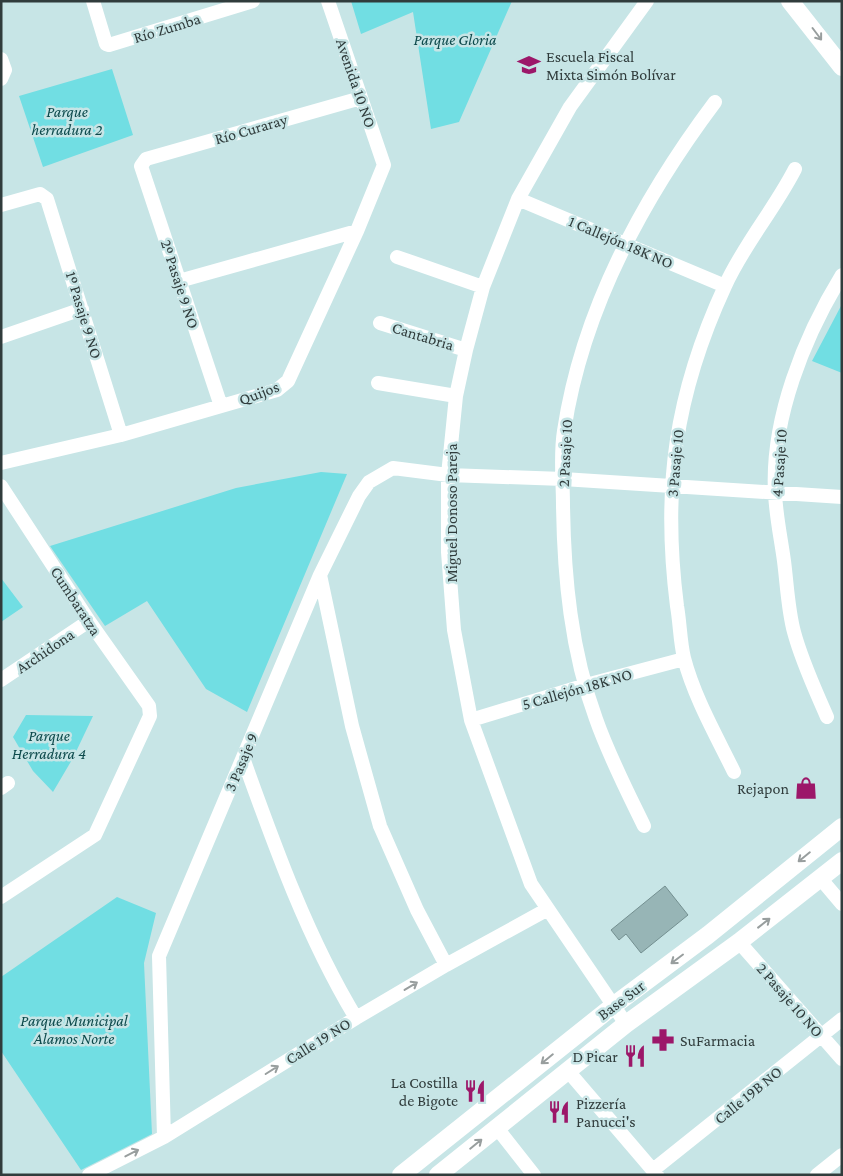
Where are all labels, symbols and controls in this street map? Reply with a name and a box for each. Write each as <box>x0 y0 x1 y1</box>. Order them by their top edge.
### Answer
street label: Río Zumba <box>131 10 203 46</box>
one-way arrow <box>811 27 822 40</box>
park label: Parque Gloria <box>413 31 497 49</box>
street label: Avenida 10 NO <box>333 36 379 130</box>
place label: Escuela Fiscal Mixta Simón Bolívar <box>546 48 676 83</box>
school or university icon: Escuela Fiscal Mixta Simón Bolívar <box>516 52 542 78</box>
park label: Parque herradura 2 <box>31 103 103 138</box>
street label: Río Curaray <box>213 110 290 148</box>
street label: 1 Callejón 18K NO <box>566 212 676 273</box>
street label: 2º Pasaje 9 NO <box>157 237 202 331</box>
street label: 1º Pasaje 9 NO <box>62 269 105 361</box>
street label: Cantabria <box>390 319 456 354</box>
street label: Quijos <box>237 378 282 409</box>
street label: 2 Pasaje 10 <box>555 419 576 487</box>
street label: 4 Pasaje 10 <box>768 428 791 498</box>
street label: 3 Pasaje 10 <box>664 429 687 498</box>
street label: Miguel Donoso Pareja <box>443 443 461 583</box>
street label: Cumbaratza <box>47 563 105 639</box>
street label: Archidona <box>13 625 78 677</box>
street label: 5 Callejón 18K NO <box>520 665 634 714</box>
park label: Parque Herradura 4 <box>12 727 86 762</box>
street label: 3 Pasaje 9 <box>221 730 262 794</box>
shop icon: Rejapon <box>793 775 819 801</box>
place label: Rejapon <box>737 780 789 798</box>
one-way arrow <box>798 852 811 863</box>
one-way arrow <box>757 917 770 928</box>
one-way arrow <box>671 953 684 964</box>
street label: 2 Pasaje 10 NO <box>753 960 827 1041</box>
street label: Base Sur <box>594 977 648 1023</box>
one-way arrow <box>403 980 417 990</box>
park label: Parque Municipal Alamos Norte <box>20 1012 129 1047</box>
street label: Calle 19 NO <box>283 1014 353 1068</box>
pharmacy icon: SuFarmacia <box>650 1027 676 1053</box>
place label: SuFarmacia <box>680 1032 756 1049</box>
restaurant icon: D Picar <box>622 1043 648 1069</box>
place label: D Picar <box>572 1048 618 1065</box>
one-way arrow <box>541 1053 554 1064</box>
street label: Calle 19B NO <box>711 1063 785 1127</box>
one-way arrow <box>264 1065 278 1075</box>
place label: La Costilla de Bigote <box>391 1074 459 1110</box>
restaurant icon: La Costilla de Bigote <box>462 1078 488 1104</box>
place label: Pizzería Panucci's <box>576 1095 636 1130</box>
restaurant icon: Pizzería Panucci's <box>546 1099 572 1125</box>
one-way arrow <box>469 1139 482 1150</box>
one-way arrow <box>124 1148 139 1157</box>

